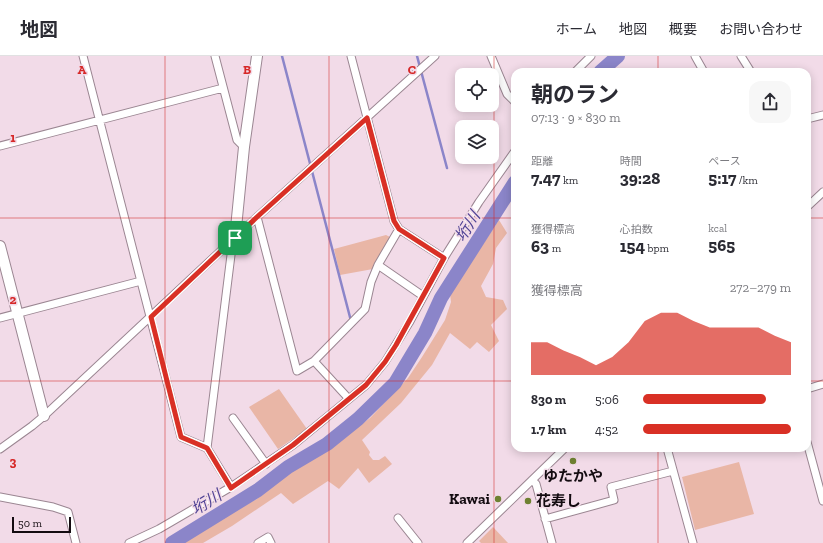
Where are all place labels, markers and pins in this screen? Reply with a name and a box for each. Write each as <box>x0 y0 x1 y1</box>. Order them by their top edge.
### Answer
pin <box>218 221 252 255</box>
marker: ゆたかや <box>568 456 578 466</box>
place label: ゆたかや <box>543 467 603 485</box>
place label: Kawai <box>449 490 491 508</box>
place label: 花寿し <box>536 492 581 510</box>
marker: Kawai <box>493 494 503 504</box>
marker: 花寿し <box>523 496 533 506</box>

